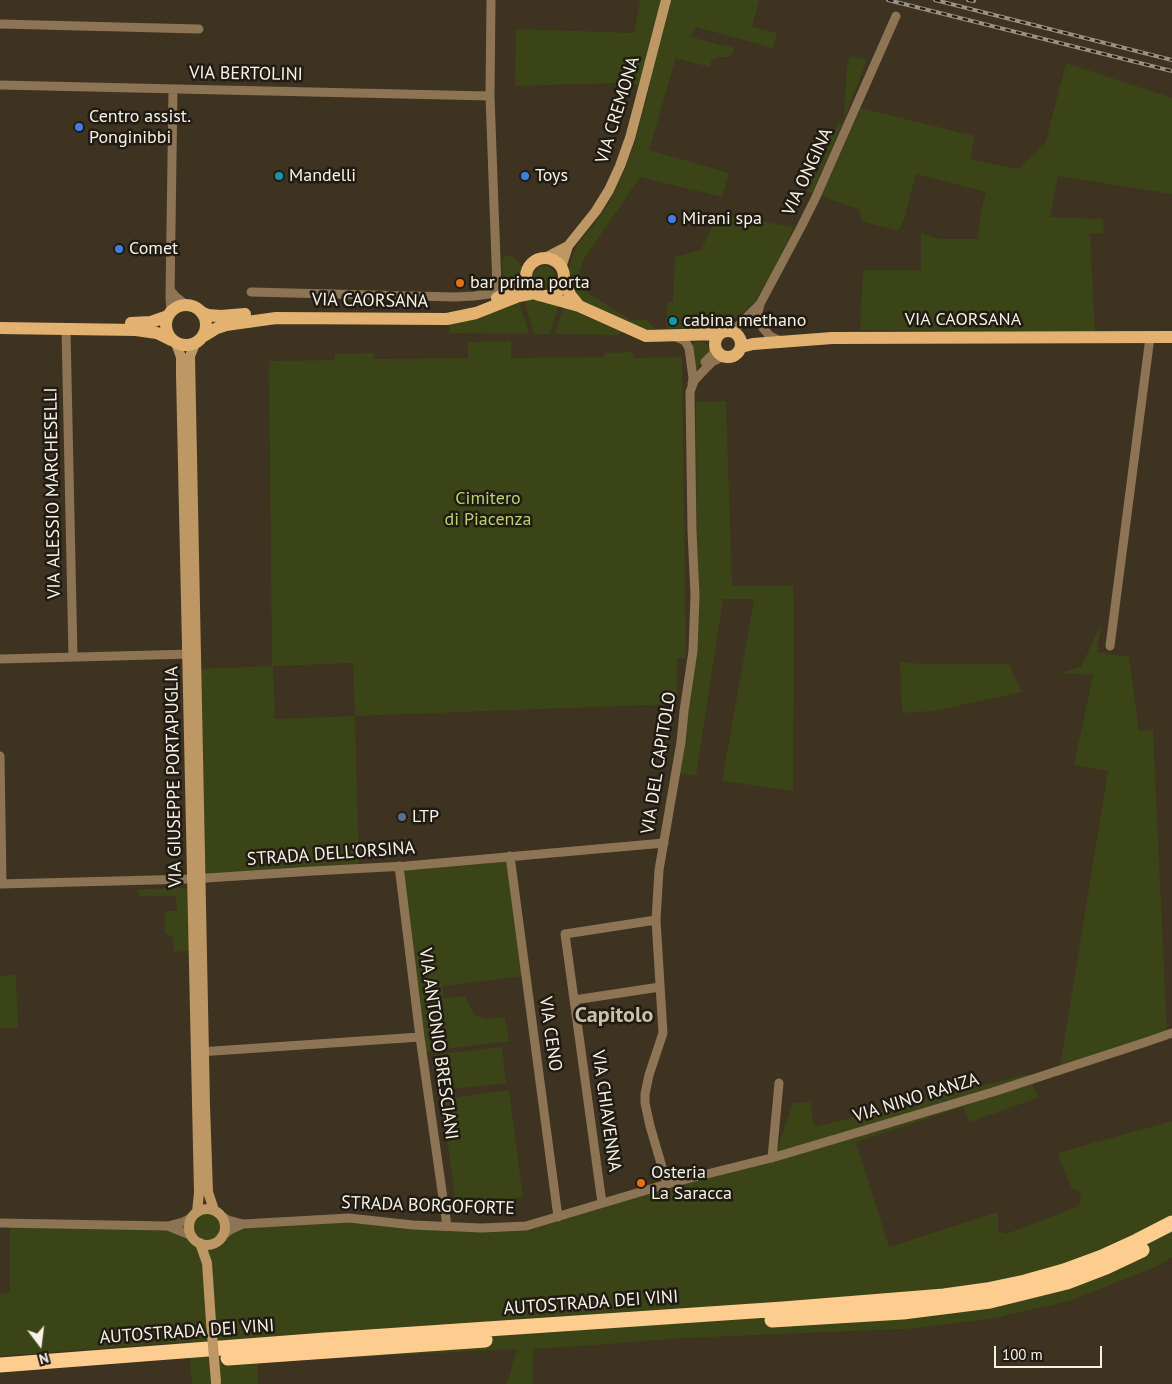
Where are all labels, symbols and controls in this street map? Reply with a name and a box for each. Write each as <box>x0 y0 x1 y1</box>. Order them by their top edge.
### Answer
street label: VIA CREMONA <box>591 54 645 166</box>
street label: VIA BERTOLINI <box>189 62 303 86</box>
place label: Centro assist. Ponginibbi <box>89 106 191 148</box>
marker: Centro assist. Ponginibbi <box>73 121 85 133</box>
street label: VIA ONGINA <box>778 125 838 219</box>
place label: Mandelli <box>289 165 356 187</box>
place label: Toys <box>535 165 568 187</box>
marker: Mandelli <box>273 170 285 182</box>
marker: Toys <box>519 170 531 182</box>
place label: Mirani spa <box>682 208 762 230</box>
marker: Mirani spa <box>666 213 678 225</box>
place label: Comet <box>129 238 178 260</box>
marker: Comet <box>113 243 125 255</box>
place label: bar prima porta <box>470 272 590 294</box>
marker: bar prima porta <box>454 277 466 289</box>
street label: VIA CAORSANA <box>312 289 428 313</box>
street label: VIA CAORSANA <box>905 309 1021 331</box>
place label: cabina methano <box>683 310 806 332</box>
marker: cabina methano <box>667 315 679 327</box>
street label: VIA ALESSIO MARCHESELLI <box>40 387 66 599</box>
park label: Cimitero di Piacenza <box>445 488 531 530</box>
street label: VIA GIUSEPPE PORTAPUGLIA <box>161 666 187 888</box>
street label: VIA DEL CAPITOLO <box>637 690 681 836</box>
place label: LTP <box>412 806 439 828</box>
marker: LTP <box>396 811 408 823</box>
street label: STRADA DELL'ORSINA <box>246 837 416 871</box>
street label: VIA ANTONIO BRESCIANI <box>414 947 462 1141</box>
street label: VIA CENO <box>534 995 566 1073</box>
district label: Capitolo <box>575 1003 653 1029</box>
street label: VIA CHIAVENNA <box>587 1049 625 1173</box>
street label: VIA NINO RANZA <box>851 1069 981 1127</box>
place label: Osteria La Saracca <box>651 1162 732 1204</box>
marker: Osteria La Saracca <box>635 1177 647 1189</box>
street label: STRADA BORGOFORTE <box>341 1192 515 1220</box>
street label: AUTOSTRADA DEI VINI <box>503 1286 679 1320</box>
street label: AUTOSTRADA DEI VINI <box>99 1315 275 1349</box>
north arrow <box>15 1319 65 1369</box>
scale bar <box>997 1336 1104 1368</box>
text: 100 m <box>1002 1345 1043 1364</box>
text: N <box>37 1349 51 1368</box>

